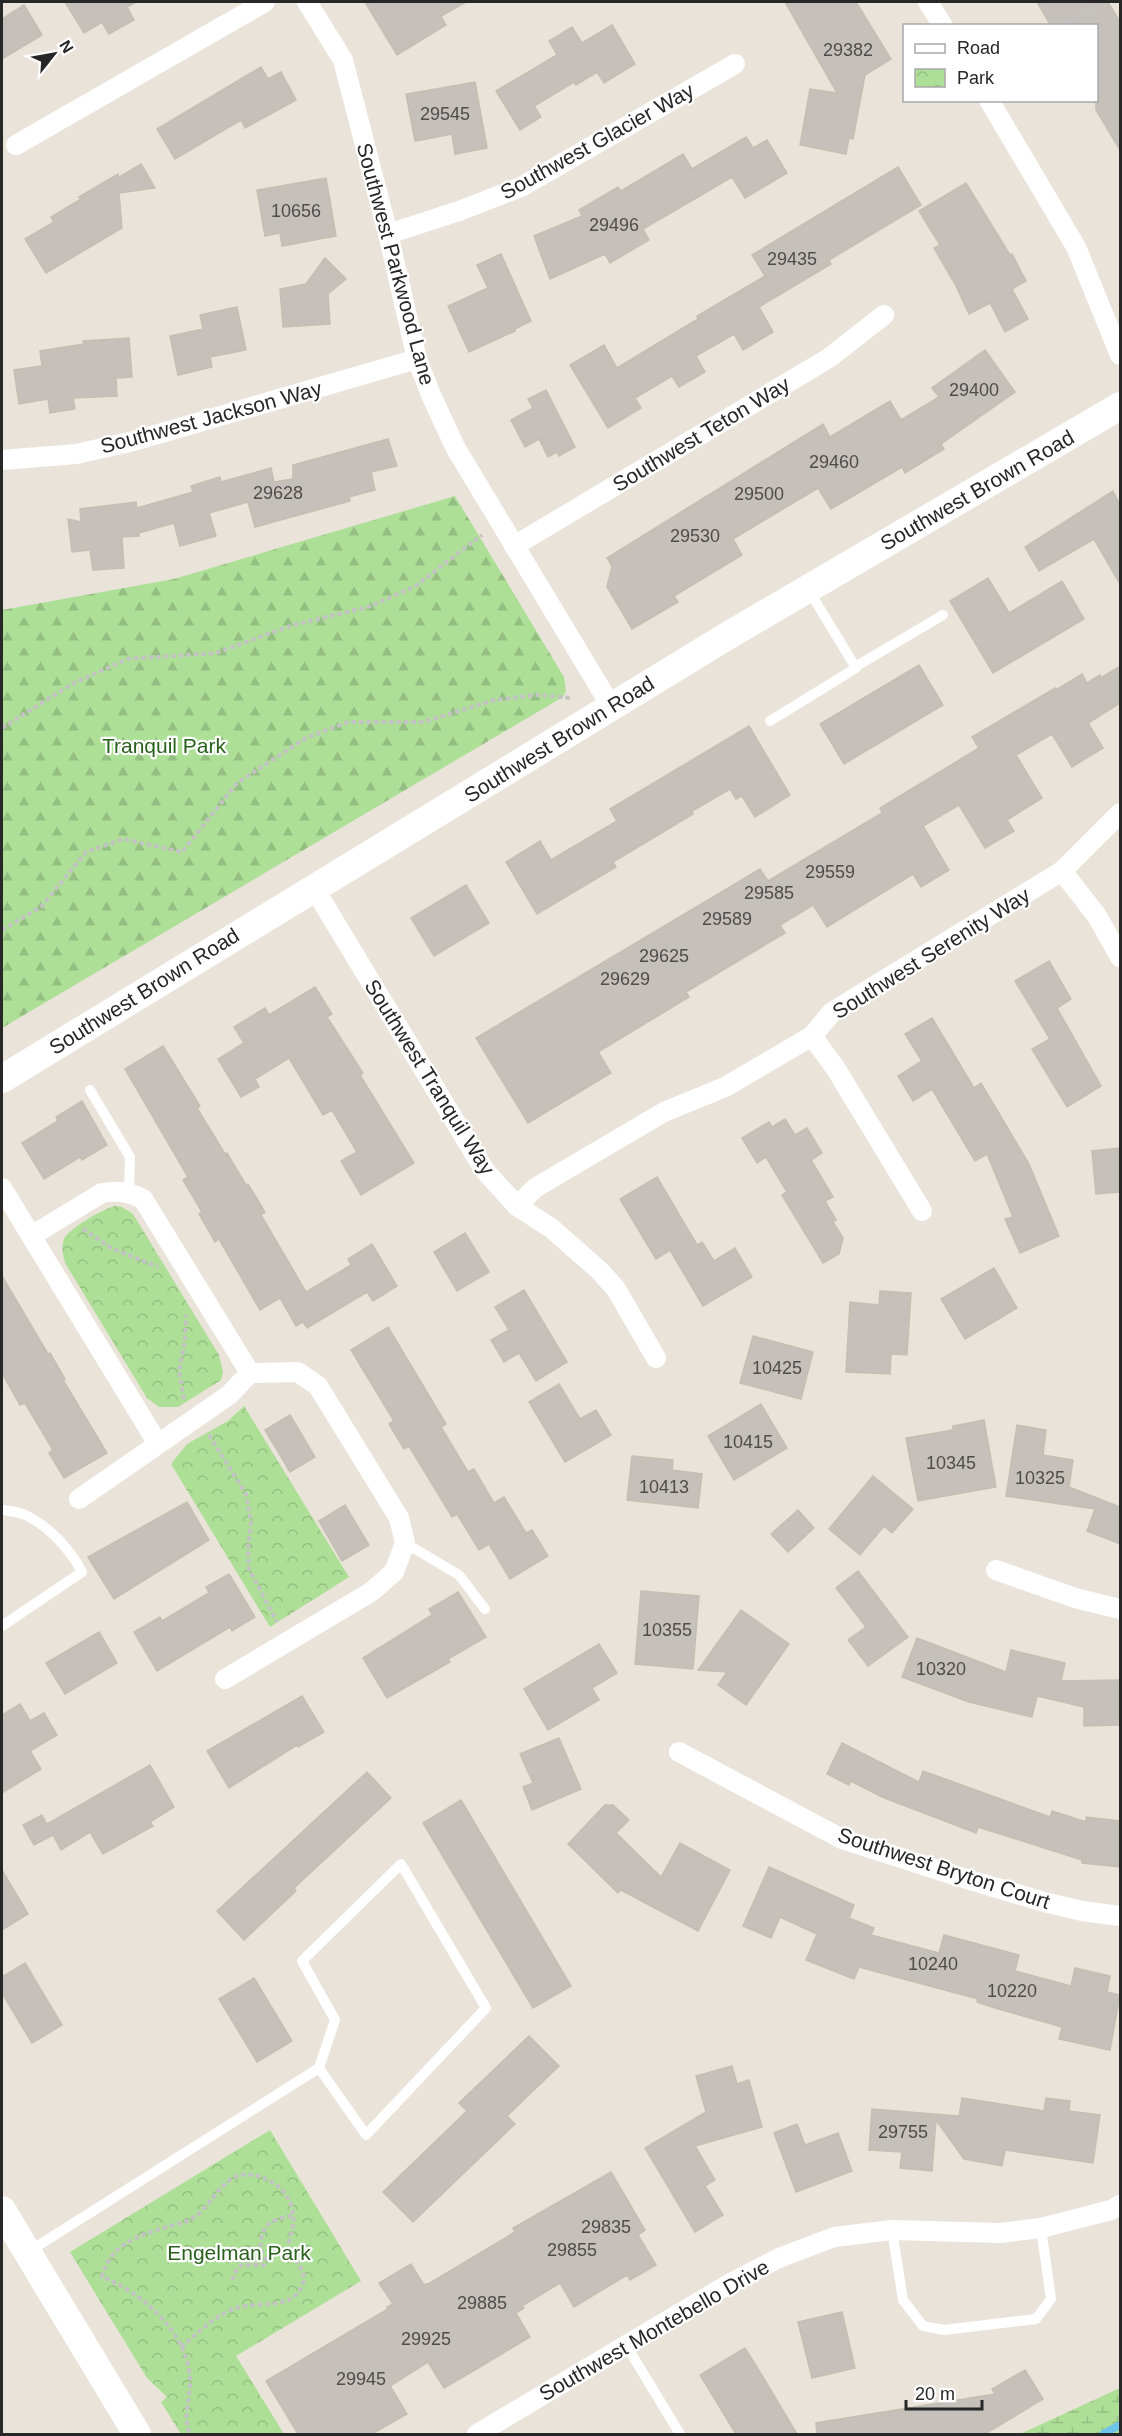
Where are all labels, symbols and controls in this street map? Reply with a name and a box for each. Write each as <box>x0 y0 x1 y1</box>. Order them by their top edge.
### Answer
north arrow <box>24 24 84 84</box>
legend <box>903 24 1098 102</box>
text: N <box>56 37 77 56</box>
text: Road <box>957 38 1000 58</box>
house number: 29382 <box>823 40 873 60</box>
text: Park <box>957 68 995 88</box>
street label: Southwest Glacier Way <box>496 78 698 204</box>
house number: 29545 <box>420 104 470 124</box>
street label: Southwest Parkwood Lane <box>353 140 439 388</box>
house number: 10656 <box>271 201 321 221</box>
house number: 29496 <box>589 215 639 235</box>
house number: 29435 <box>767 249 817 269</box>
street label: Southwest Teton Way <box>609 372 794 496</box>
street label: Southwest Jackson Way <box>98 376 325 458</box>
house number: 29400 <box>949 380 999 400</box>
street label: Southwest Brown Road <box>876 425 1078 555</box>
house number: 29460 <box>809 452 859 472</box>
house number: 29628 <box>253 483 303 503</box>
house number: 29500 <box>734 484 784 504</box>
house number: 29530 <box>670 526 720 546</box>
street label: Southwest Brown Road <box>460 671 658 807</box>
park label: Tranquil Park <box>102 734 227 757</box>
house number: 29559 <box>805 862 855 882</box>
house number: 29585 <box>744 883 794 903</box>
street label: Southwest Serenity Way <box>828 883 1034 1023</box>
house number: 29589 <box>702 909 752 929</box>
street label: Southwest Brown Road <box>45 923 243 1059</box>
house number: 29625 <box>639 946 689 966</box>
house number: 29629 <box>600 969 650 989</box>
street label: Southwest Tranquil Way <box>360 975 500 1179</box>
house number: 10425 <box>752 1358 802 1378</box>
house number: 10415 <box>723 1432 773 1452</box>
house number: 10345 <box>926 1453 976 1473</box>
house number: 10325 <box>1015 1468 1065 1488</box>
house number: 10413 <box>639 1477 689 1497</box>
house number: 10355 <box>642 1620 692 1640</box>
house number: 10320 <box>916 1659 966 1679</box>
street label: Southwest Bryton Court <box>835 1823 1053 1913</box>
house number: 10240 <box>908 1954 958 1974</box>
house number: 10220 <box>987 1981 1037 2001</box>
house number: 29755 <box>878 2122 928 2142</box>
house number: 29835 <box>581 2217 631 2237</box>
house number: 29855 <box>547 2240 597 2260</box>
park label: Engelman Park <box>167 2241 311 2264</box>
street label: Southwest Montebello Drive <box>535 2255 773 2405</box>
house number: 29885 <box>457 2293 507 2313</box>
house number: 29925 <box>401 2329 451 2349</box>
house number: 29945 <box>336 2369 386 2389</box>
scale bar <box>906 2373 982 2411</box>
text: 20 m <box>915 2384 955 2404</box>

